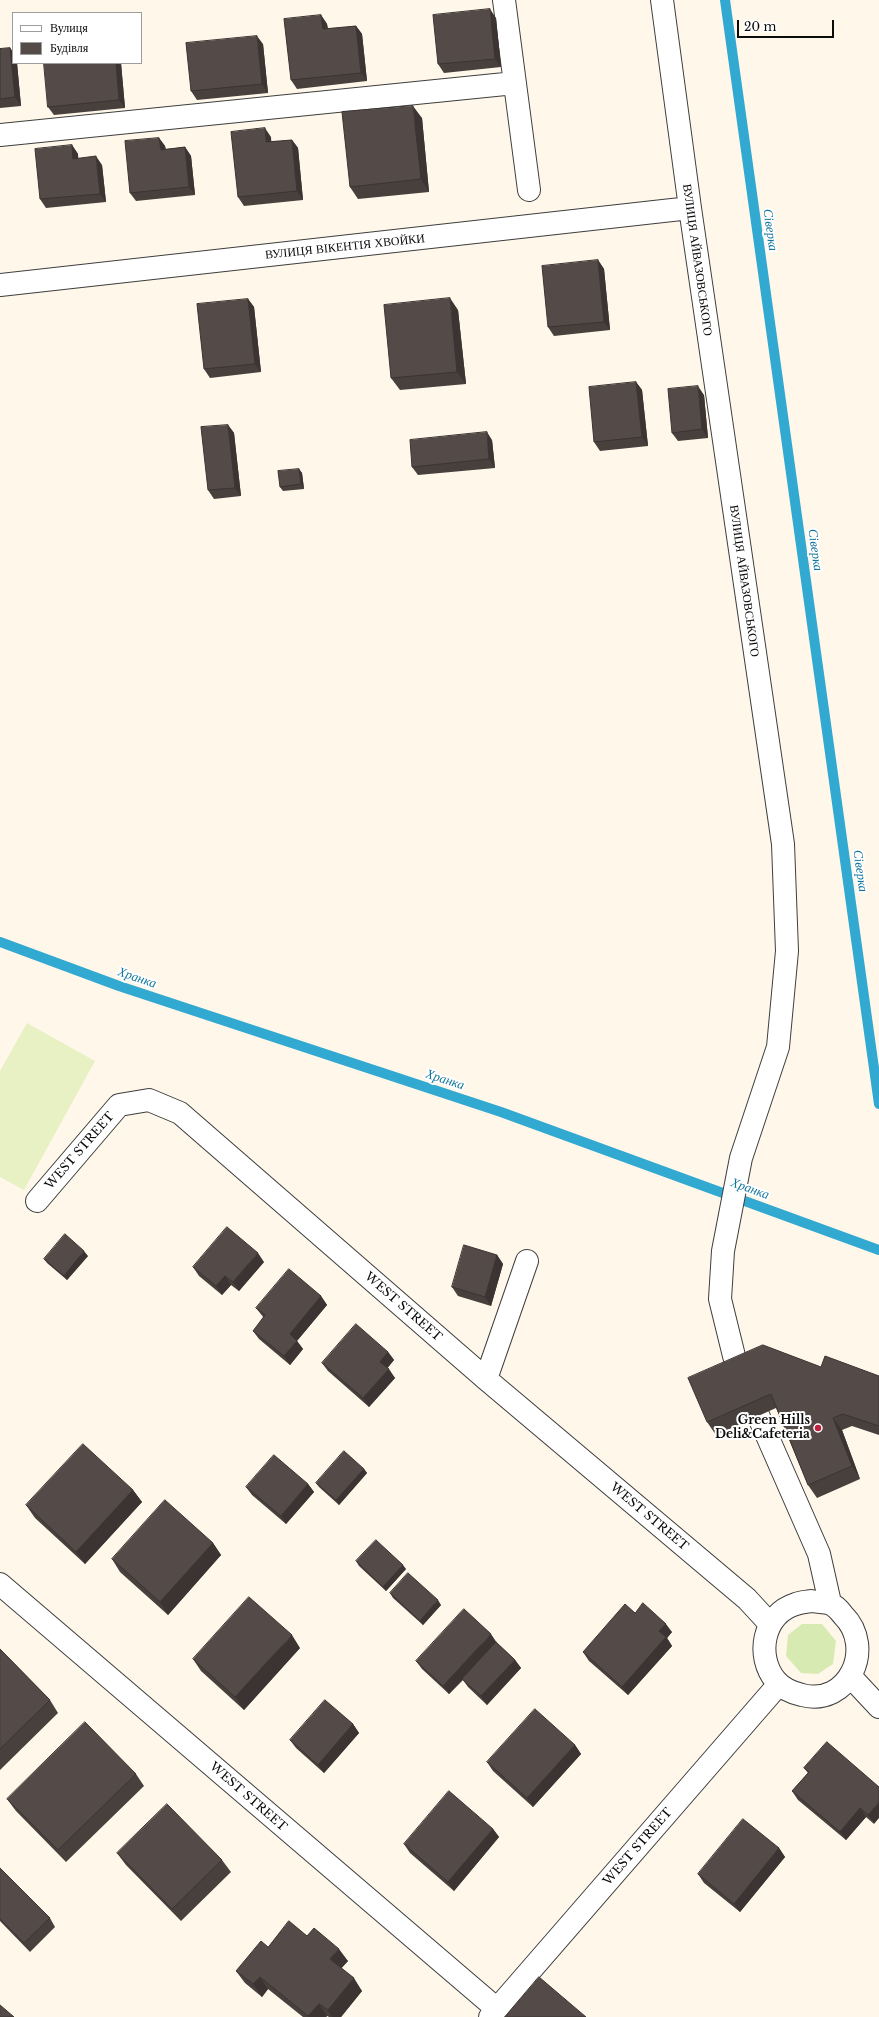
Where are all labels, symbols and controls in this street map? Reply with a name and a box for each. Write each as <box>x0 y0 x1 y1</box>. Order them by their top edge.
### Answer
legend <box>12 12 142 64</box>
scale bar <box>739 12 836 38</box>
text: 20 m <box>744 19 776 34</box>
text: Вулиця <box>50 20 88 35</box>
text: Будівля <box>50 40 88 55</box>
street label: ВУЛИЦЯ АЙВАЗОВСЬКОГО <box>679 183 715 337</box>
water label: Сіверка <box>759 208 781 252</box>
street label: ВУЛИЦЯ ВІКЕНТІЯ ХВОЙКИ <box>264 231 426 263</box>
street label: ВУЛИЦЯ АЙВАЗОВСЬКОГО <box>726 504 762 658</box>
water label: Сіверка <box>804 528 826 572</box>
water label: Сіверка <box>849 849 871 893</box>
water label: Хранка <box>116 964 158 992</box>
water label: Хранка <box>424 1066 466 1094</box>
street label: WEST STREET <box>43 1110 117 1192</box>
water label: Хранка <box>729 1175 771 1203</box>
street label: WEST STREET <box>362 1270 444 1344</box>
place label: Green Hills Deli&Cafeteria <box>715 1414 810 1442</box>
marker: Green Hills Deli&Cafeteria <box>813 1423 823 1433</box>
street label: WEST STREET <box>607 1480 691 1554</box>
street label: WEST STREET <box>207 1760 289 1834</box>
street label: WEST STREET <box>601 1806 675 1888</box>

